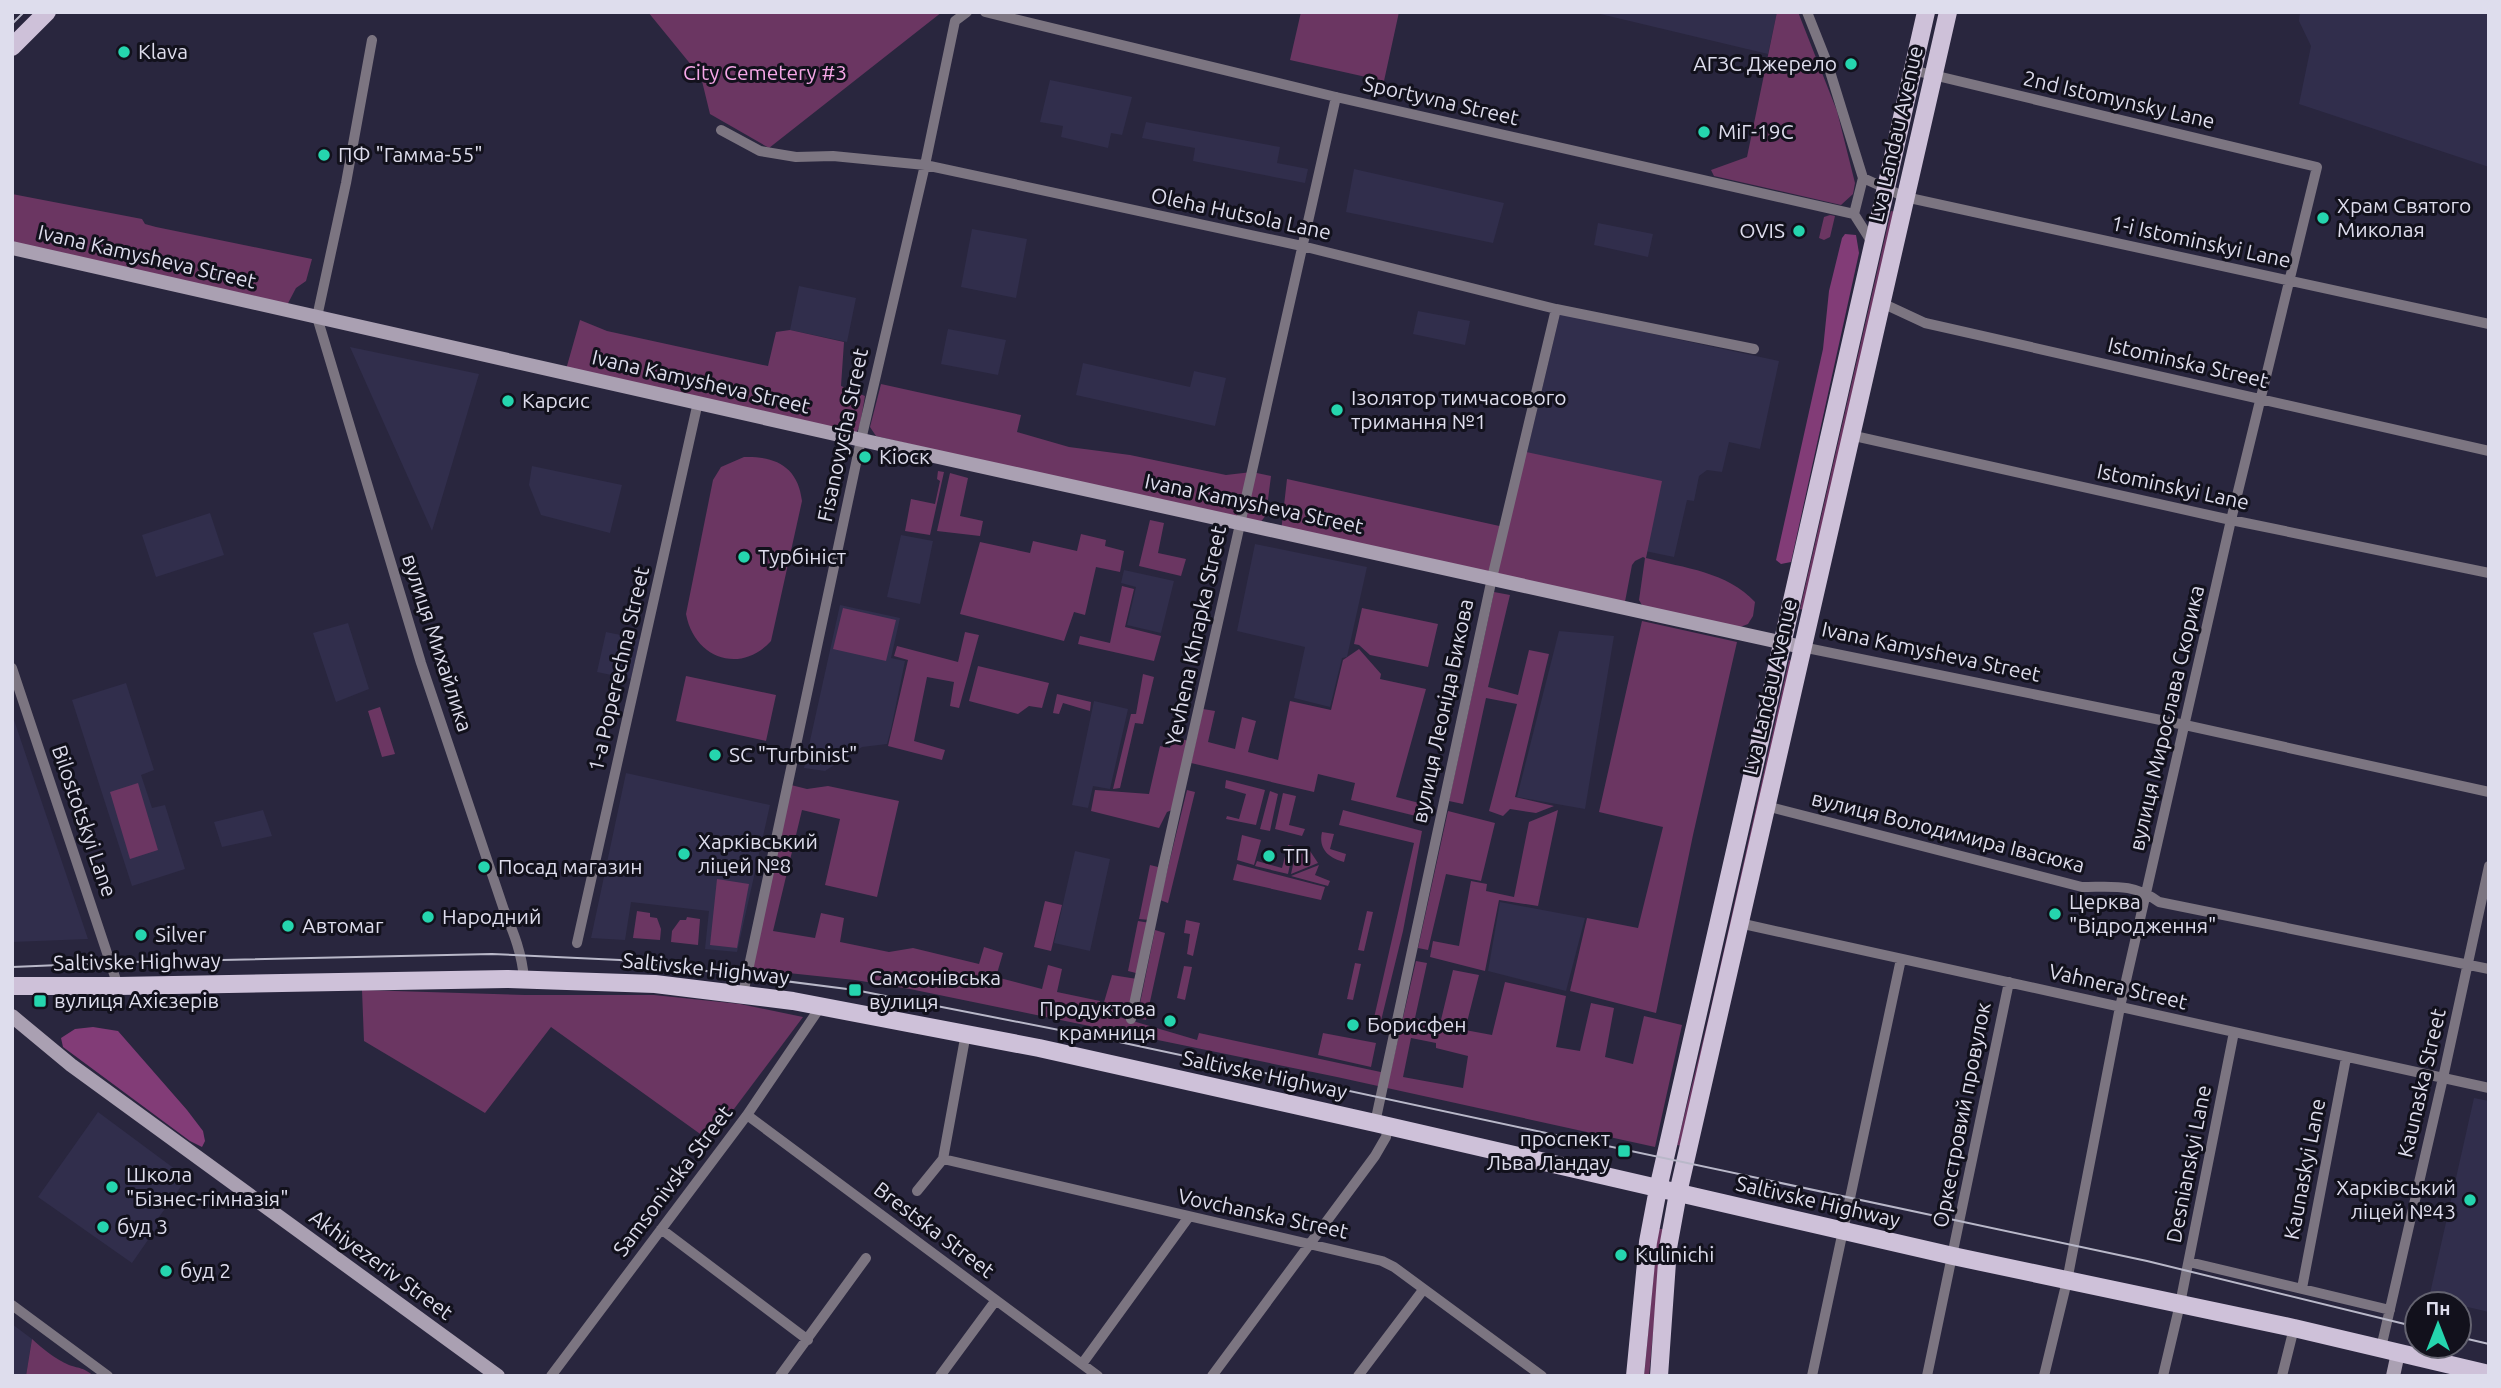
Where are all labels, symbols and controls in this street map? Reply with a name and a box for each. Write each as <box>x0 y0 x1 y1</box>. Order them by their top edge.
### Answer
place label: Klava <box>138 39 188 63</box>
street label: Lva Landau Avenue <box>1863 43 1927 224</box>
marker: Klava <box>116 44 132 60</box>
place label: АГЗС Джерело <box>1693 51 1837 75</box>
marker: АГЗС Джерело <box>1843 56 1859 72</box>
park label: City Cemetery #3 <box>683 60 847 84</box>
street label: 2nd Istomynsky Lane <box>2021 65 2217 133</box>
street label: Sportyvna Street <box>1361 70 1521 130</box>
place label: МіГ-19С <box>1718 119 1794 143</box>
marker: МіГ-19С <box>1696 124 1712 140</box>
place label: ПФ "Гамма-55" <box>338 142 483 166</box>
marker: ПФ "Гамма-55" <box>316 147 332 163</box>
street label: Oleha Hutsola Lane <box>1149 182 1333 244</box>
place label: Храм Святого Миколая <box>2337 193 2471 241</box>
street label: 1-i Istominskyi Lane <box>2109 210 2293 272</box>
marker: Храм Святого Миколая <box>2315 210 2331 226</box>
place label: OVIS <box>1739 218 1785 242</box>
street label: Ivana Kamysheva Street <box>36 219 259 293</box>
marker: OVIS <box>1791 223 1807 239</box>
street label: Istominska Street <box>2106 332 2271 392</box>
street label: Ivana Kamysheva Street <box>590 344 813 418</box>
street label: Fisanovycha Street <box>812 346 872 524</box>
place label: Ізолятор тимчасового тримання №1 <box>1351 385 1566 433</box>
place label: Карсис <box>522 388 590 412</box>
marker: Карсис <box>500 393 516 409</box>
marker: Ізолятор тимчасового тримання №1 <box>1329 402 1345 418</box>
place label: Кіоск <box>879 444 930 468</box>
marker: Кіоск <box>857 449 873 465</box>
street label: Istominskyi Lane <box>2095 458 2252 514</box>
street label: Ivana Kamysheva Street <box>1143 468 1366 538</box>
street label: Yevhena Khrapka Street <box>1160 523 1230 748</box>
place label: Турбініст <box>758 544 847 568</box>
marker: Турбініст <box>736 549 752 565</box>
street label: вулиця Михайлика <box>398 551 478 734</box>
street label: 1-a Poperechna Street <box>583 564 653 774</box>
street label: вулиця Мирослава Скорика <box>2124 583 2208 853</box>
street label: Lva Landau Avenue <box>1737 596 1801 777</box>
street label: вулиця Леоніда Бикова <box>1407 597 1478 825</box>
street label: Ivana Kamysheva Street <box>1820 616 2043 686</box>
street label: Bilostotskyi Lane <box>48 742 122 900</box>
place label: SC "Turbinist" <box>729 742 857 766</box>
marker: SC "Turbinist" <box>707 747 723 763</box>
street label: вулиця Володимира Івасюка <box>1809 785 2087 877</box>
place label: Харківський ліцей №8 <box>698 829 818 877</box>
place label: ТП <box>1283 843 1309 867</box>
marker: Харківський ліцей №8 <box>676 846 692 862</box>
marker: ТП <box>1261 848 1277 864</box>
place label: Посад магазин <box>498 854 643 878</box>
marker: Посад магазин <box>476 859 492 875</box>
place label: Церква "Відродження" <box>2069 889 2217 937</box>
place label: Народний <box>442 904 541 928</box>
marker: Церква "Відродження" <box>2047 906 2063 922</box>
marker: Народний <box>420 909 436 925</box>
place label: Автомаг <box>302 913 384 937</box>
marker: Автомаг <box>280 918 296 934</box>
place label: Silver <box>155 922 206 946</box>
marker: Silver <box>133 927 149 943</box>
street label: Saltivske Highway <box>622 947 791 989</box>
street label: Saltivske Highway <box>53 948 221 974</box>
street label: Vahnera Street <box>2047 958 2190 1014</box>
place label: Самсонівська вулиця <box>869 965 1001 1013</box>
marker: Самсонівська вулиця <box>847 982 863 998</box>
place label: вулиця Ахієзерів <box>54 988 219 1012</box>
marker: вулиця Ахієзерів <box>32 993 48 1009</box>
place label: Продуктова крамниця <box>1039 996 1156 1044</box>
street label: Оркестровий провулок <box>1927 1000 1995 1230</box>
street label: Kaunaska Street <box>2392 1006 2450 1160</box>
place label: Борисфен <box>1367 1012 1467 1036</box>
marker: Продуктова крамниця <box>1162 1013 1178 1029</box>
marker: Борисфен <box>1345 1017 1361 1033</box>
street label: Saltivske Highway <box>1181 1045 1350 1103</box>
street label: Desnianskyi Lane <box>2161 1083 2215 1245</box>
street label: Kaunaskyi Lane <box>2279 1096 2329 1241</box>
street label: Samsonivska Street <box>608 1100 737 1261</box>
place label: проспект Льва Ландау <box>1487 1126 1611 1174</box>
marker: проспект Льва Ландау <box>1616 1143 1632 1159</box>
place label: Школа "Бізнес-гімназія" <box>126 1162 289 1210</box>
street label: Saltivske Highway <box>1734 1170 1903 1232</box>
place label: Харківський ліцей №43 <box>2336 1175 2456 1223</box>
street label: Brestska Street <box>870 1176 999 1282</box>
marker: Школа "Бізнес-гімназія" <box>104 1179 120 1195</box>
street label: Vovchanska Street <box>1176 1183 1351 1243</box>
marker: Харківський ліцей №43 <box>2462 1192 2478 1208</box>
street label: Akhiyezeriv Street <box>305 1204 458 1324</box>
place label: буд 3 <box>117 1214 168 1238</box>
marker: буд 3 <box>95 1219 111 1235</box>
place label: Kulinichi <box>1635 1242 1714 1266</box>
marker: Kulinichi <box>1613 1247 1629 1263</box>
place label: буд 2 <box>180 1258 231 1282</box>
marker: буд 2 <box>158 1263 174 1279</box>
north arrow <box>2403 1290 2473 1360</box>
text: Пн <box>2426 1297 2450 1319</box>

